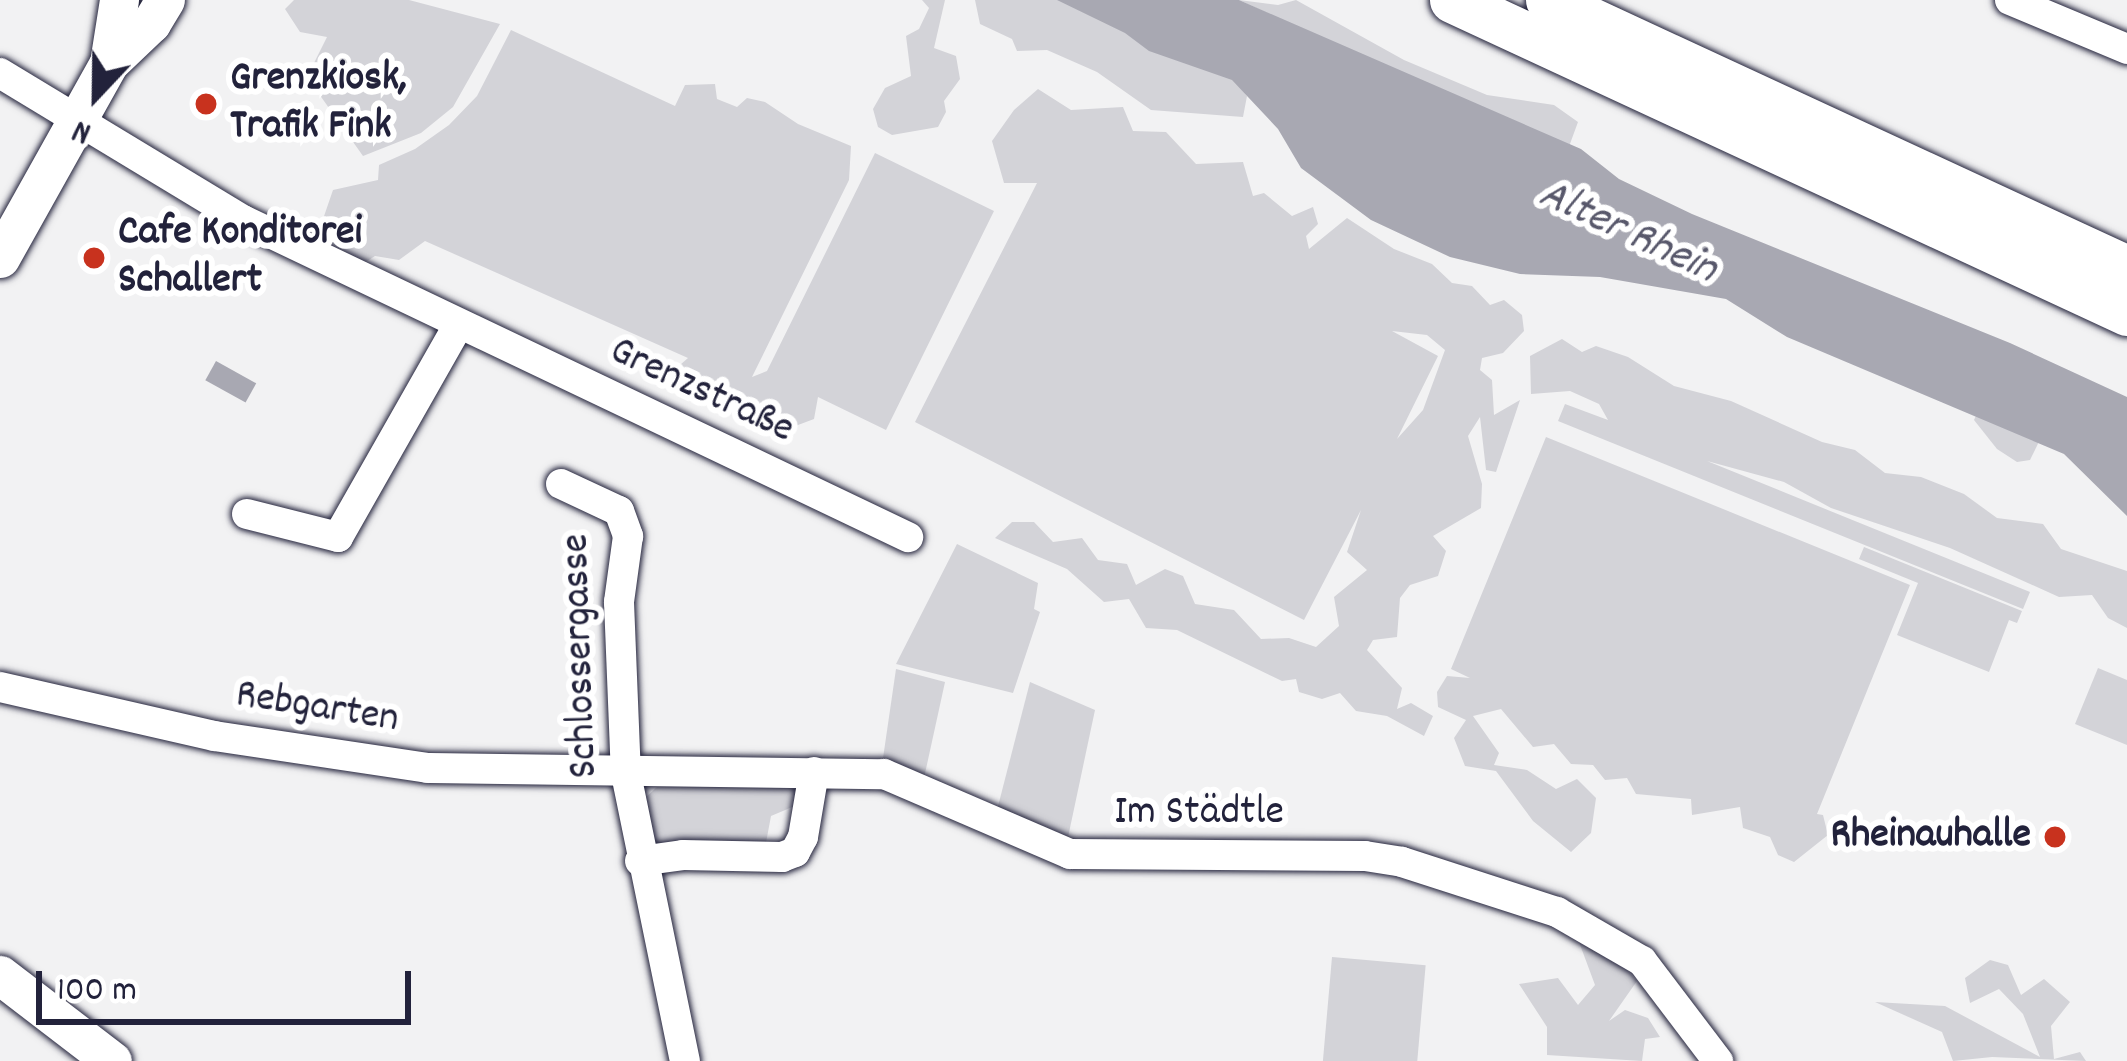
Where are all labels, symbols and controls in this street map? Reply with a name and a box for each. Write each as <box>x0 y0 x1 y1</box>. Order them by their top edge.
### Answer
north arrow <box>36 36 156 156</box>
place label: Grenzkiosk, Trafik Fink <box>230 55 407 154</box>
marker: Grenzkiosk, Trafik Fink <box>193 91 219 117</box>
text: N <box>66 105 99 155</box>
water label: Alter Rhein <box>1529 169 1725 299</box>
place label: Cafe Konditorei Schallert <box>118 209 362 308</box>
marker: Cafe Konditorei Schallert <box>81 245 107 271</box>
street label: Grenzstraße <box>601 327 801 457</box>
street label: Schlossergasse <box>553 533 611 779</box>
street label: Rebgarten <box>232 671 402 747</box>
street label: Im Städtle <box>1114 789 1284 839</box>
place label: Rheinauhalle <box>1831 812 2031 862</box>
marker: Rheinauhalle <box>2042 824 2068 850</box>
scale bar <box>42 947 417 1021</box>
text: 100 m <box>57 966 137 1018</box>

